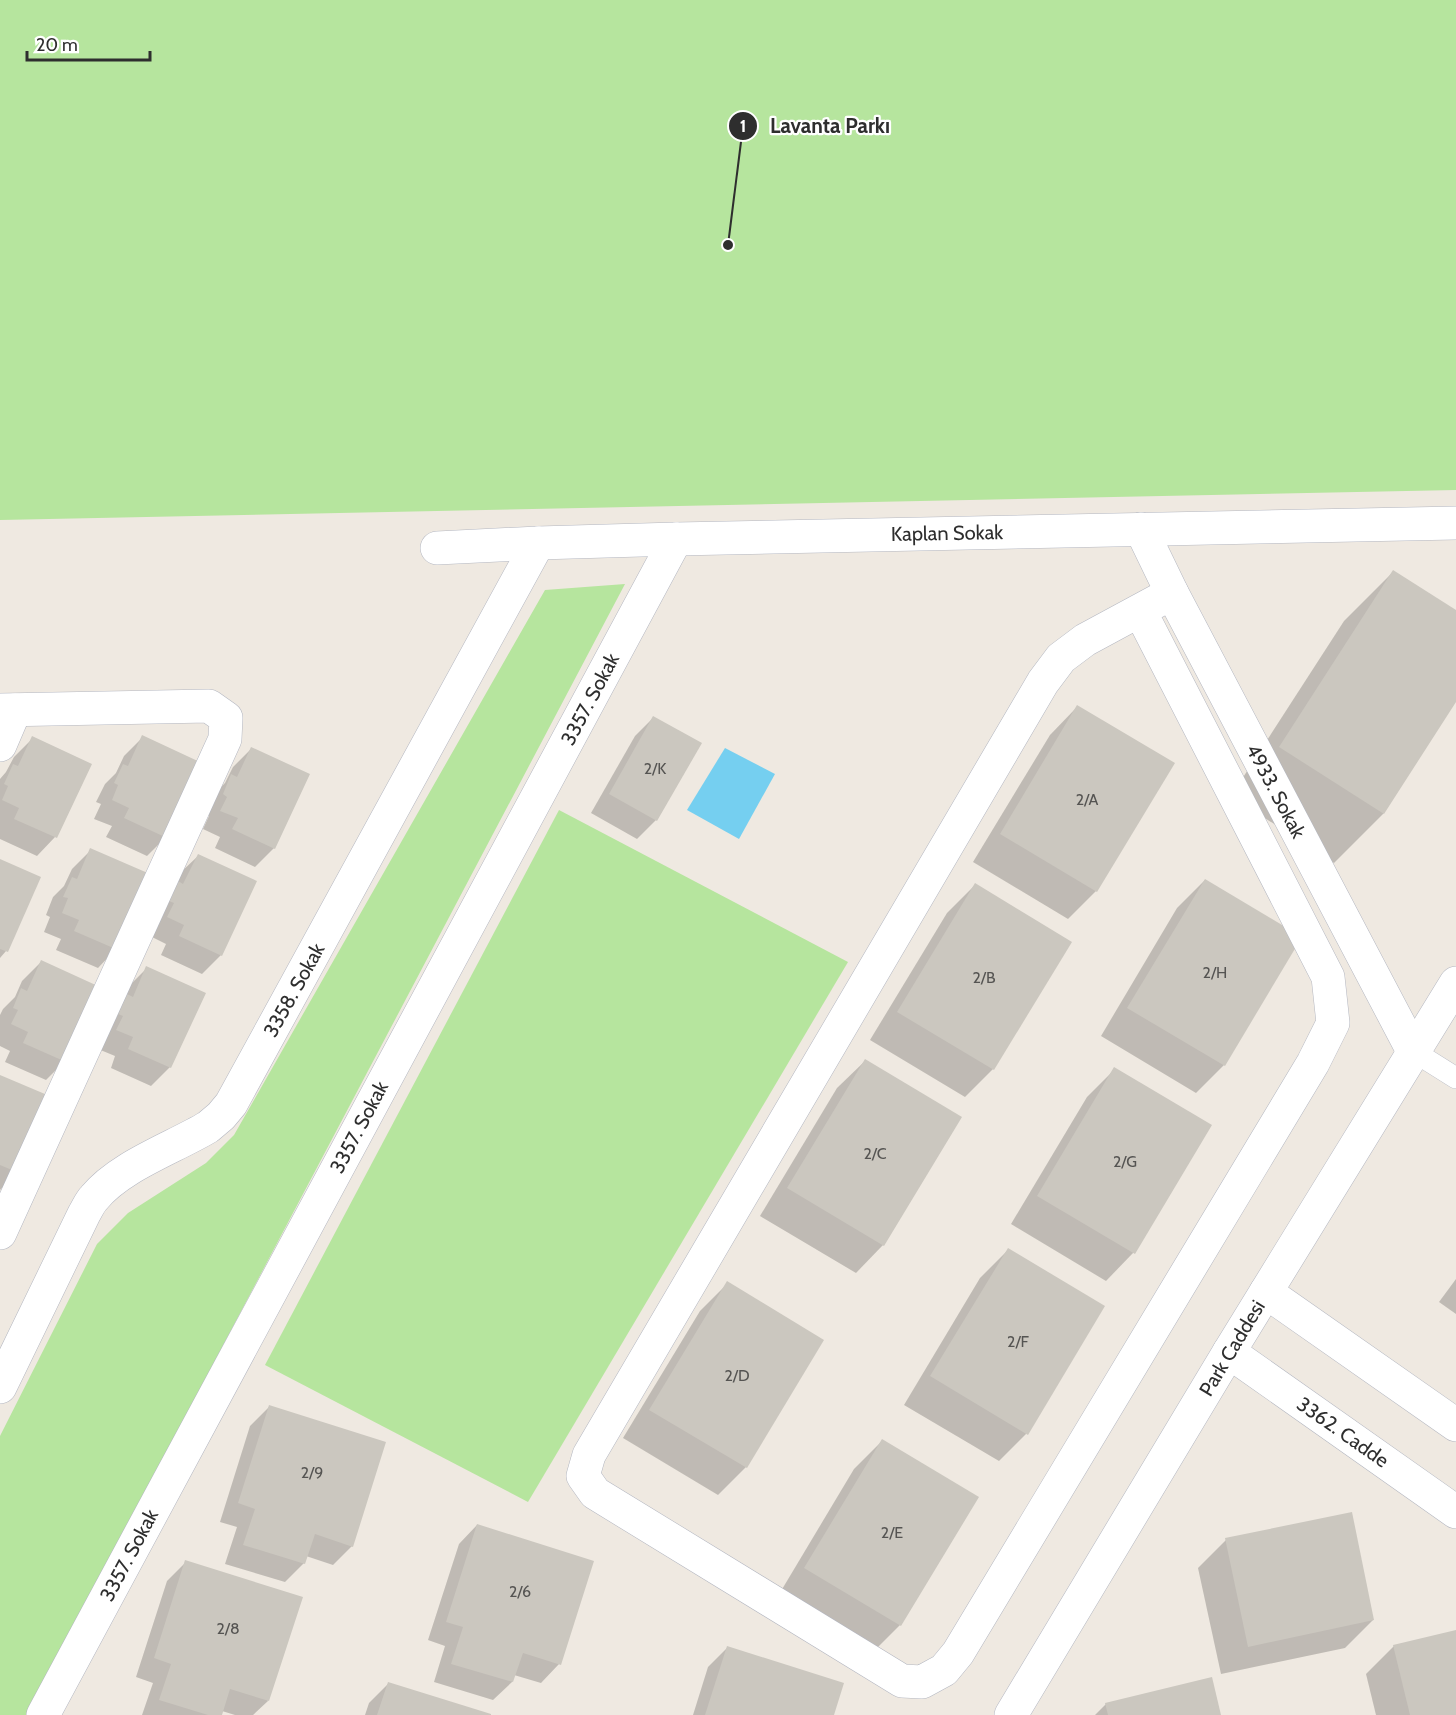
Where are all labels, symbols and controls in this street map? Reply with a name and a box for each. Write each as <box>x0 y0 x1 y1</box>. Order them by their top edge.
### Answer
scale bar <box>27 24 150 62</box>
text: 20 m <box>36 34 78 56</box>
callout: Lavanta Parkı <box>728 106 902 145</box>
text: Lavanta Parkı <box>770 113 890 138</box>
text: 1 <box>740 115 746 137</box>
street label: Kaplan Sokak <box>891 520 1003 546</box>
street label: 3357. Sokak <box>556 649 624 749</box>
street label: 4933. Sokak <box>1241 740 1311 842</box>
house number: 2/K <box>644 759 666 778</box>
house number: 2/A <box>1076 790 1098 809</box>
street label: 3358. Sokak <box>258 939 330 1041</box>
house number: 2/H <box>1203 963 1227 982</box>
house number: 2/B <box>972 968 996 987</box>
street label: 3357. Sokak <box>325 1077 393 1177</box>
house number: 2/C <box>863 1144 887 1163</box>
house number: 2/G <box>1113 1152 1137 1171</box>
street label: Park Caddesi <box>1194 1296 1270 1400</box>
house number: 2/F <box>1007 1332 1030 1351</box>
house number: 2/D <box>724 1366 750 1385</box>
street label: 3362. Cadde <box>1292 1392 1394 1472</box>
house number: 2/9 <box>301 1463 323 1482</box>
street label: 3357. Sokak <box>95 1505 163 1605</box>
house number: 2/E <box>881 1523 903 1542</box>
house number: 2/6 <box>509 1582 531 1601</box>
house number: 2/8 <box>216 1619 240 1638</box>

